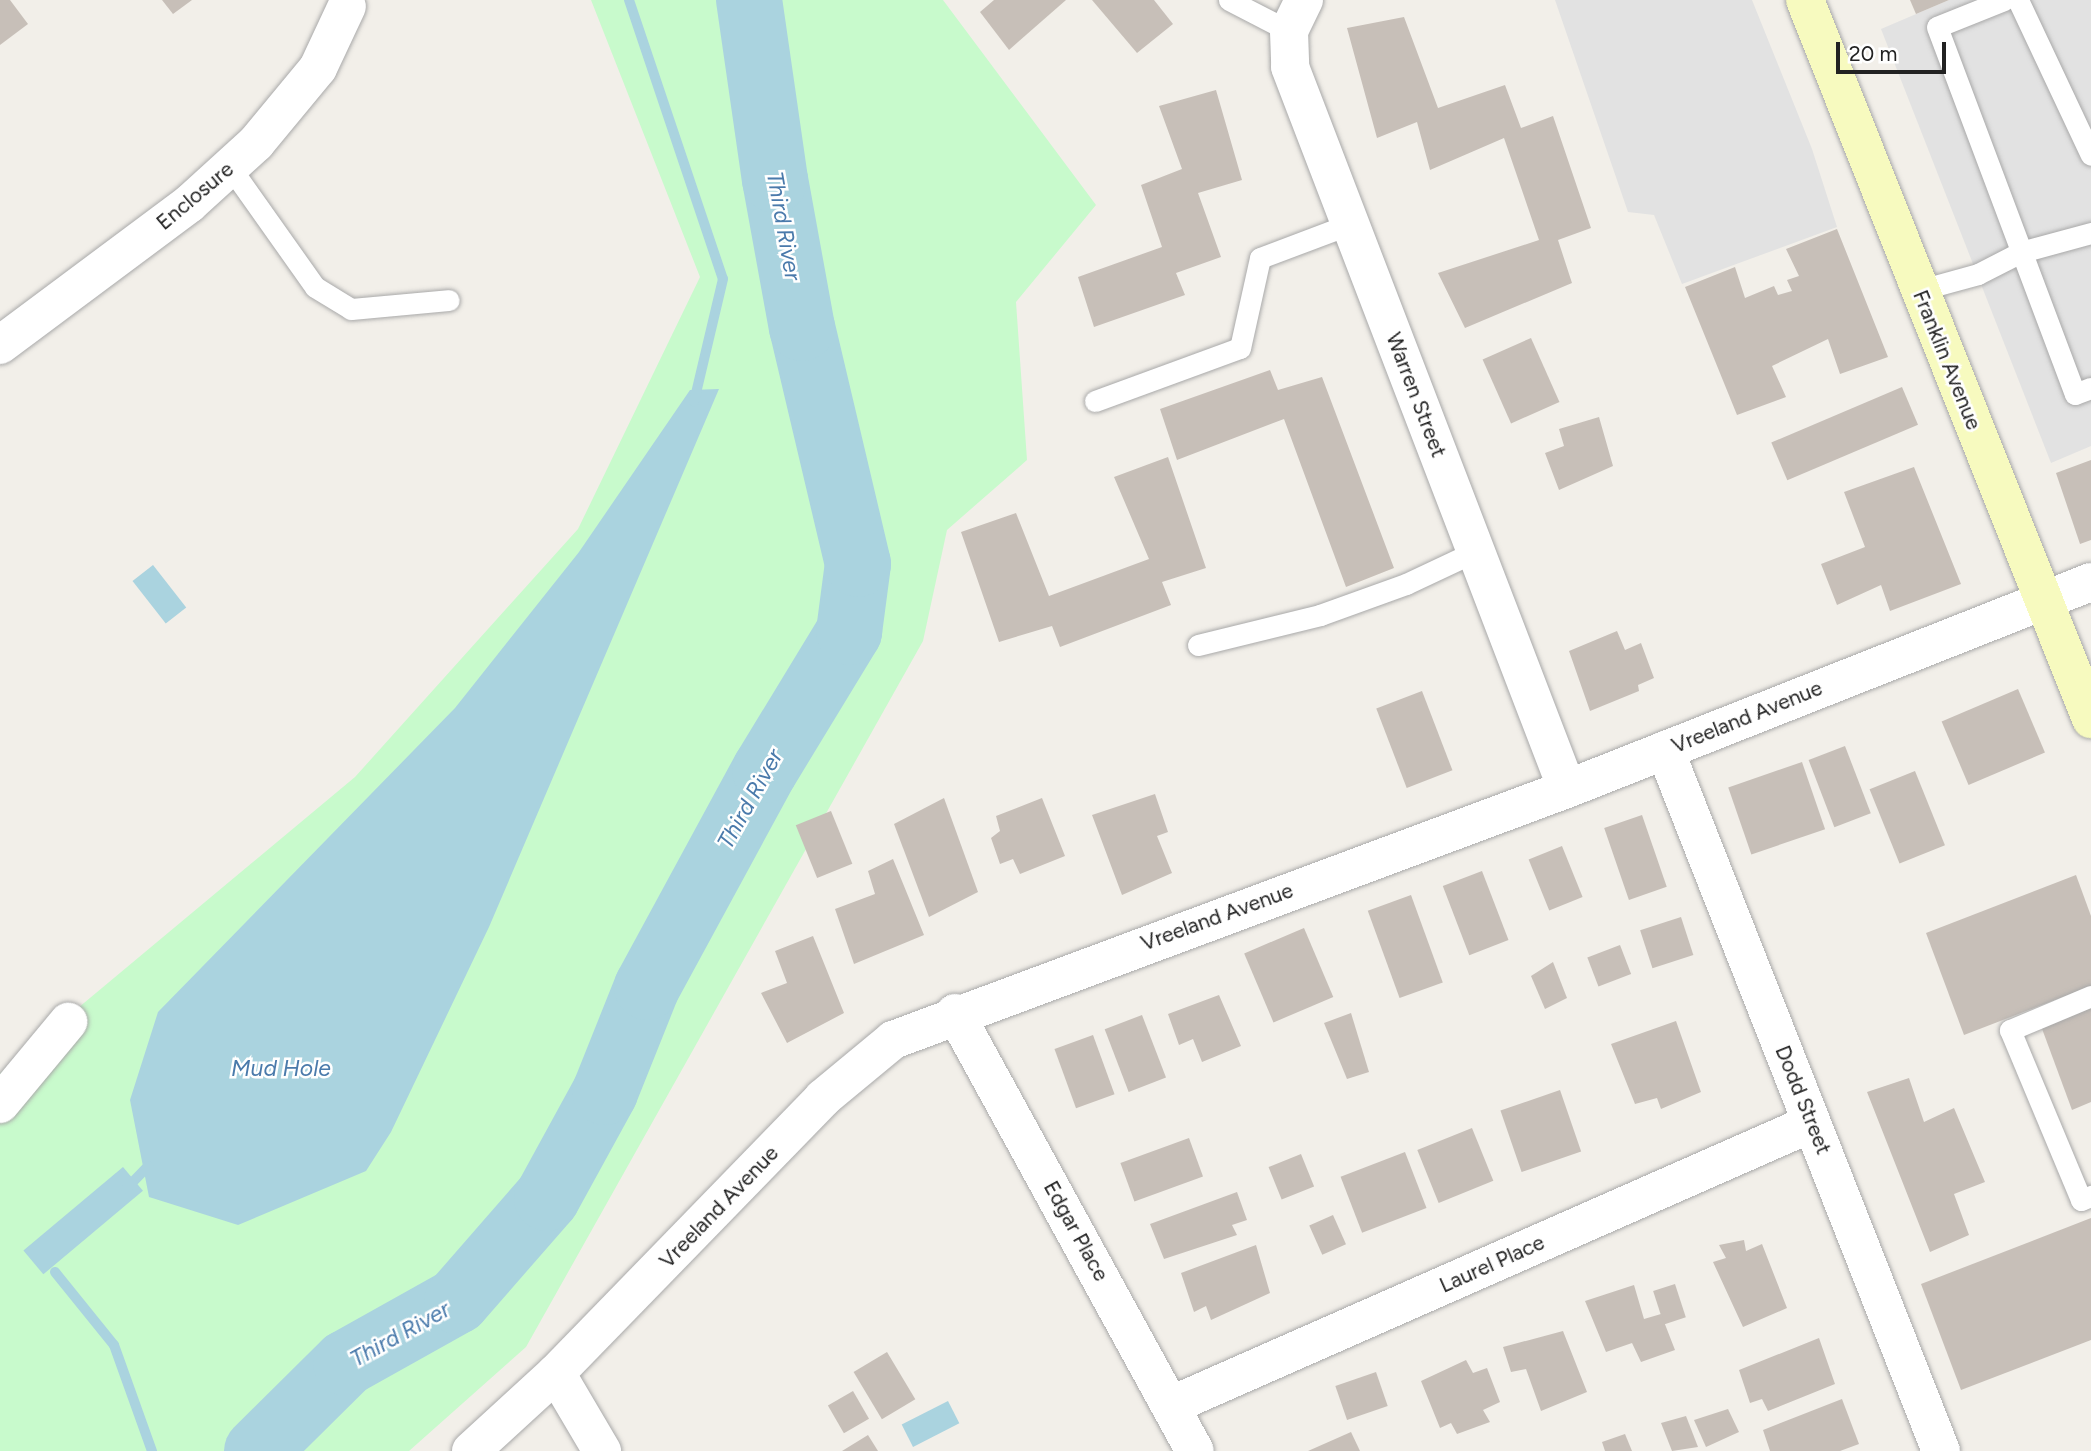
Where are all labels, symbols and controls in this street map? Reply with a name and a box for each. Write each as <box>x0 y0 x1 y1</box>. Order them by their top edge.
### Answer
scale bar <box>1839 28 1949 72</box>
text: 20 m <box>1849 41 1897 66</box>
street label: Enclosure <box>152 157 238 235</box>
water label: Third River <box>761 170 807 282</box>
street label: Franklin Avenue <box>1908 287 1986 433</box>
street label: Warren Street <box>1381 329 1451 461</box>
street label: Vreeland Avenue <box>1668 675 1826 759</box>
water label: Third River <box>711 744 789 854</box>
street label: Vreeland Avenue <box>1137 878 1297 956</box>
street label: Dodd Street <box>1770 1042 1836 1158</box>
water label: Mud Hole <box>231 1054 331 1082</box>
street label: Vreeland Avenue <box>654 1141 784 1273</box>
street label: Edgar Place <box>1038 1177 1114 1285</box>
street label: Laurel Place <box>1436 1230 1548 1298</box>
water label: Third River <box>345 1295 455 1373</box>

